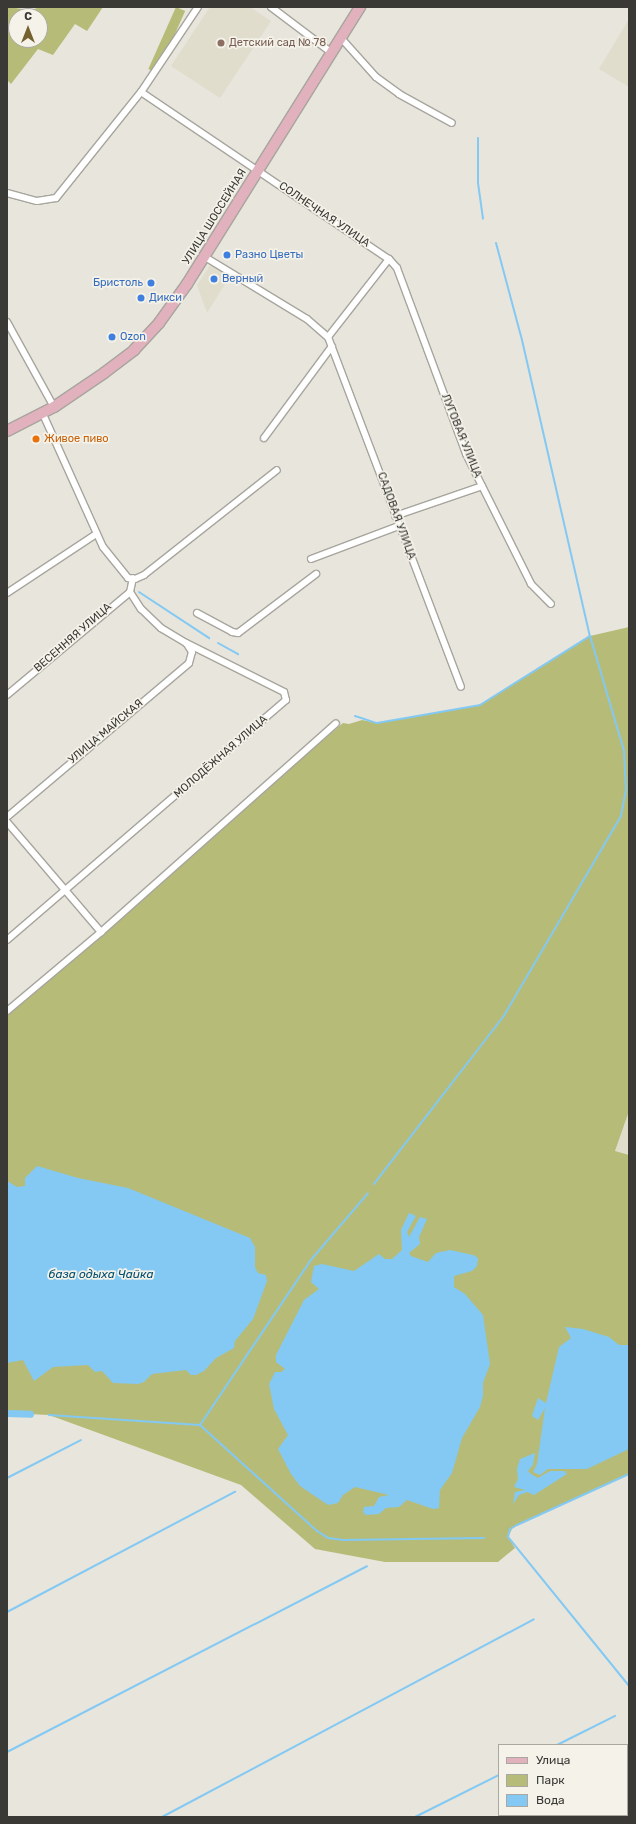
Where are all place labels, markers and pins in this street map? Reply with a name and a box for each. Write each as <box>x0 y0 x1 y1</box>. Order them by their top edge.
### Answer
place label: Детский сад № 78 <box>229 36 326 50</box>
marker: Детский сад № 78 <box>216 38 226 48</box>
place label: Разно Цветы <box>235 248 303 262</box>
marker: Разно Цветы <box>222 250 232 260</box>
place label: Верный <box>222 272 263 286</box>
marker: Верный <box>209 274 219 284</box>
place label: Бристоль <box>93 276 143 290</box>
marker: Бристоль <box>146 278 156 288</box>
place label: Дикси <box>149 291 182 305</box>
marker: Дикси <box>136 293 146 303</box>
place label: Ozon <box>120 330 146 344</box>
marker: Ozon <box>107 332 117 342</box>
place label: Живое пиво <box>44 432 109 446</box>
marker: Живое пиво <box>31 434 41 444</box>

